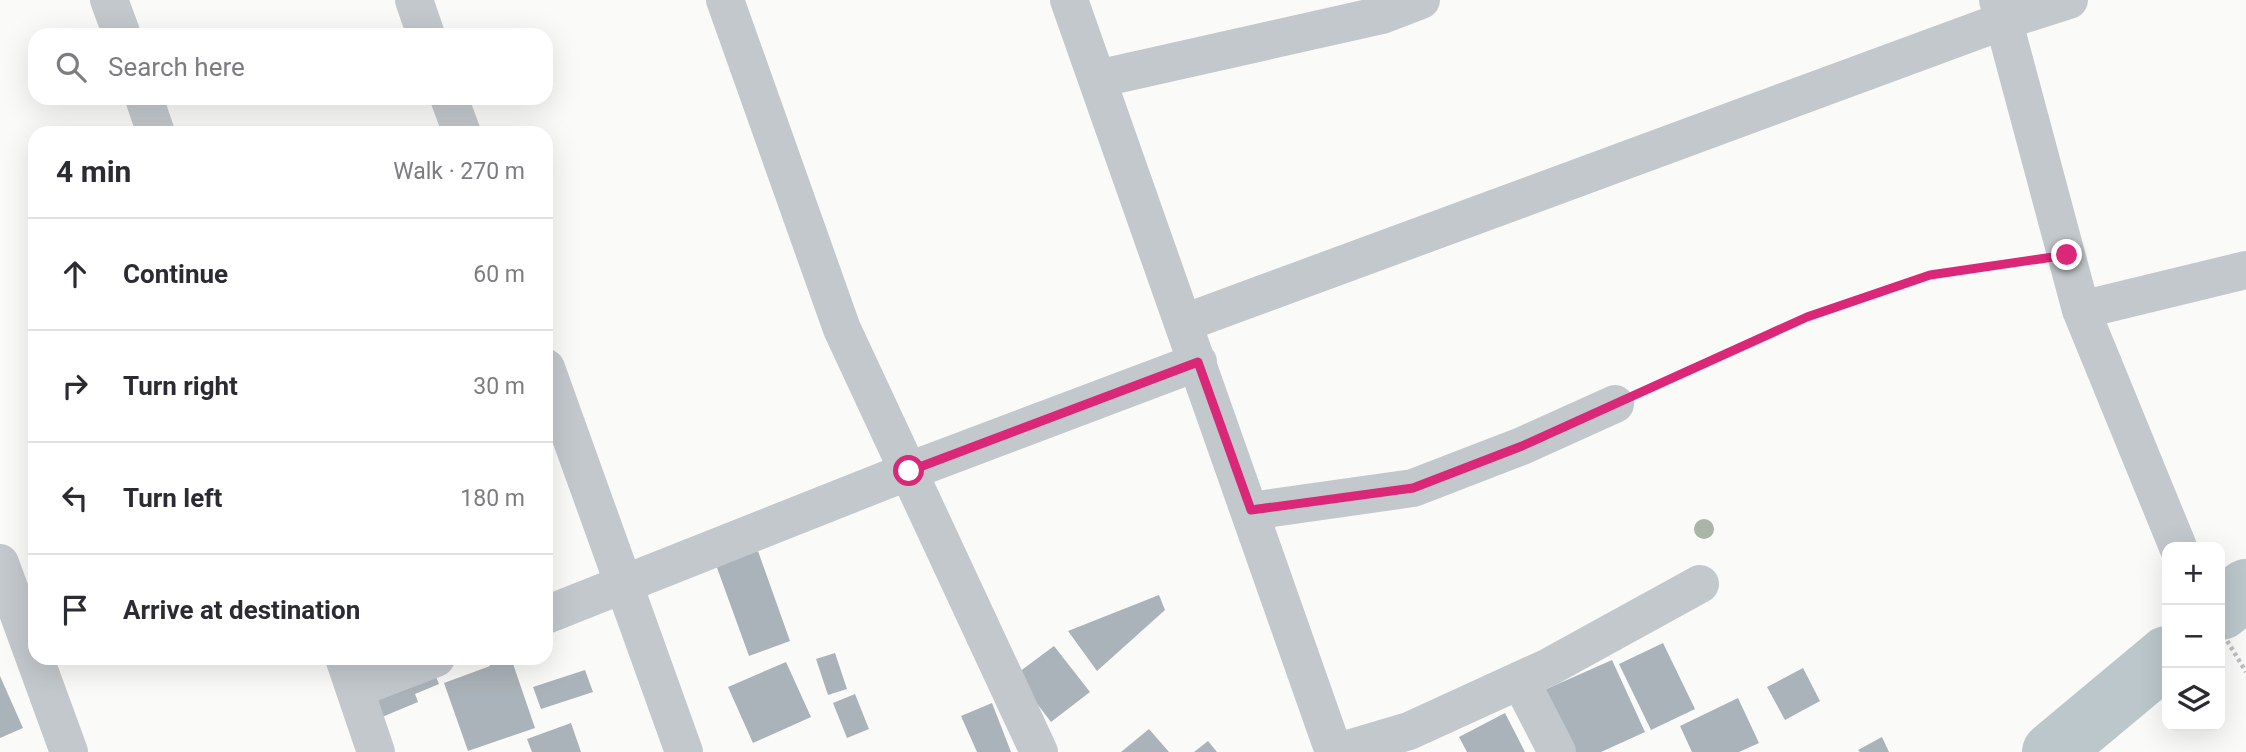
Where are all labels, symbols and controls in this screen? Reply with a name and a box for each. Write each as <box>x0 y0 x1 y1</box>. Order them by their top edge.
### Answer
search box <box>28 28 553 105</box>
icon: search <box>52 48 90 86</box>
text: Search here <box>108 52 245 82</box>
text: 4 min <box>56 154 131 189</box>
text: Walk · 270 m <box>393 158 525 185</box>
route end <box>2051 239 2082 270</box>
icon: ahead <box>56 255 94 293</box>
text: Continue <box>123 259 228 289</box>
text: 60 m <box>473 261 525 288</box>
icon: right <box>56 367 94 405</box>
text: Turn right <box>123 371 238 401</box>
text: 30 m <box>473 373 525 400</box>
route start <box>893 455 924 486</box>
icon: left <box>56 479 94 517</box>
text: Turn left <box>123 483 222 513</box>
text: 180 m <box>460 485 525 512</box>
map controls <box>2162 542 2225 731</box>
button: + <box>2162 542 2225 605</box>
icon: arrive <box>56 591 94 629</box>
text: Arrive at destination <box>123 595 360 625</box>
button: − <box>2162 605 2225 668</box>
button: layers <box>2162 668 2225 731</box>

